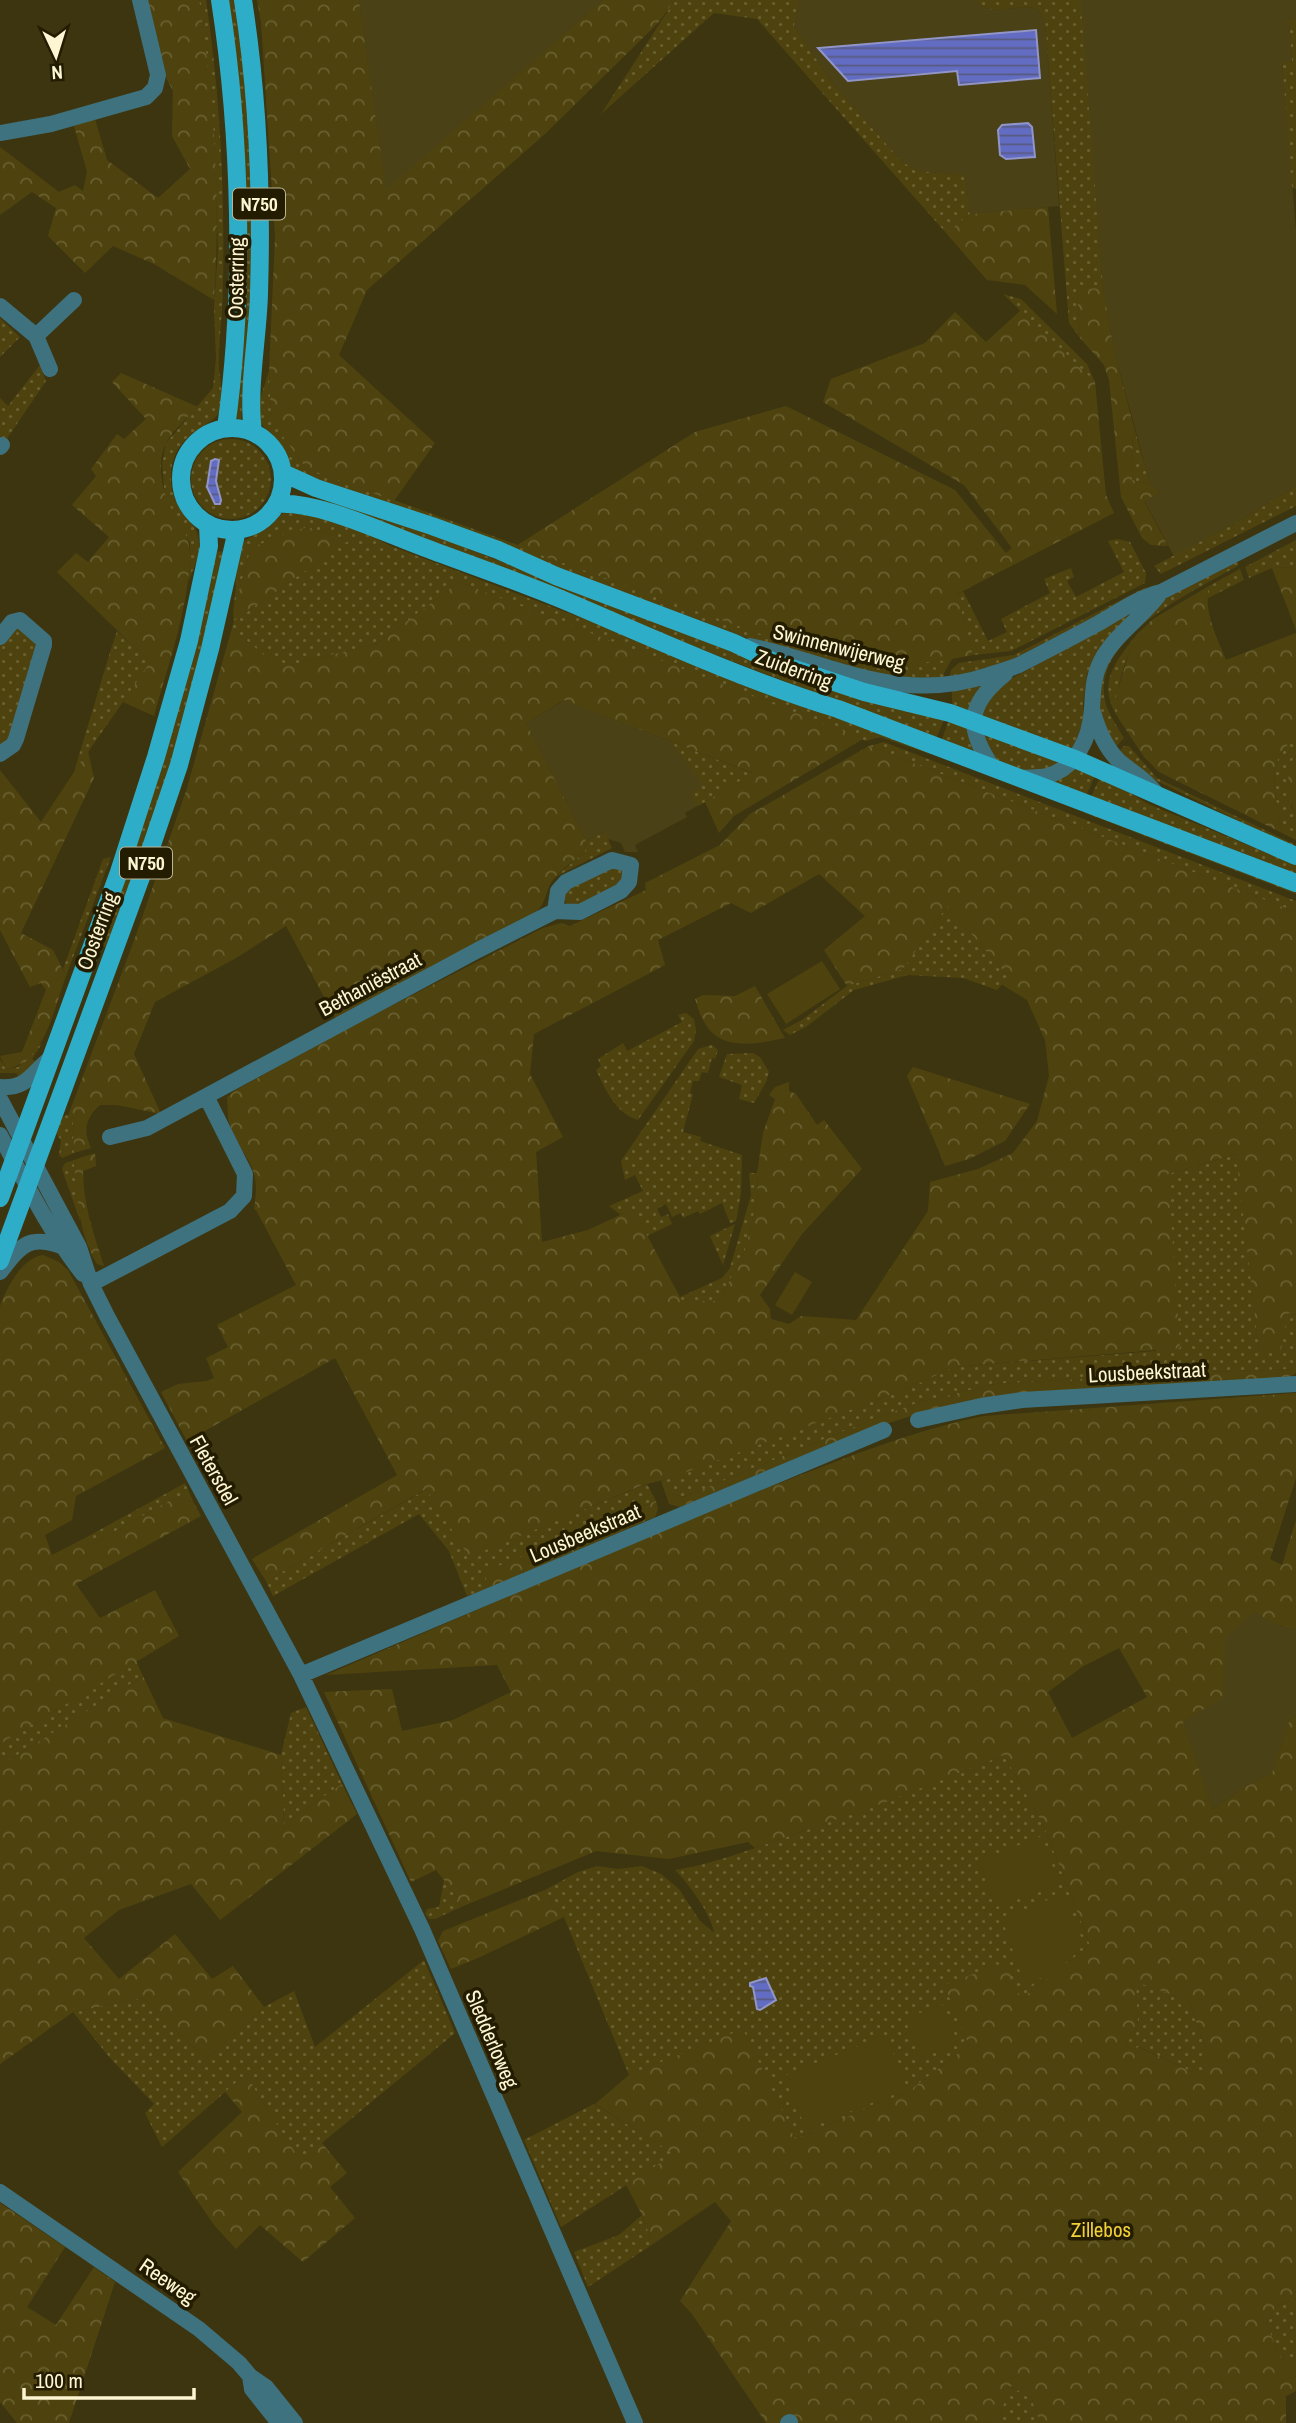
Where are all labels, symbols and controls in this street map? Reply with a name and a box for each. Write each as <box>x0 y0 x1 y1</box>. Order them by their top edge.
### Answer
north arrow <box>21 21 91 91</box>
text: N <box>51 60 64 86</box>
road number: N750 <box>233 188 285 220</box>
street label: Oosterring <box>221 237 251 319</box>
street label: Swinnenwijerweg <box>770 617 908 677</box>
street label: Zuiderring <box>752 642 837 696</box>
road number: N750 <box>120 848 172 878</box>
street label: Oosterring <box>69 887 125 974</box>
street label: Bethaniëstraat <box>314 945 426 1023</box>
street label: Lousbeekstraat <box>1087 1354 1207 1390</box>
street label: Fletersdel <box>183 1430 245 1510</box>
street label: Lousbeekstraat <box>525 1497 645 1569</box>
street label: Sledderloweg <box>458 1985 526 2093</box>
park label: Zillebos <box>1071 2215 1131 2244</box>
street label: Reeweg <box>134 2251 203 2311</box>
scale bar <box>24 2356 194 2400</box>
text: 100 m <box>35 2366 83 2395</box>

